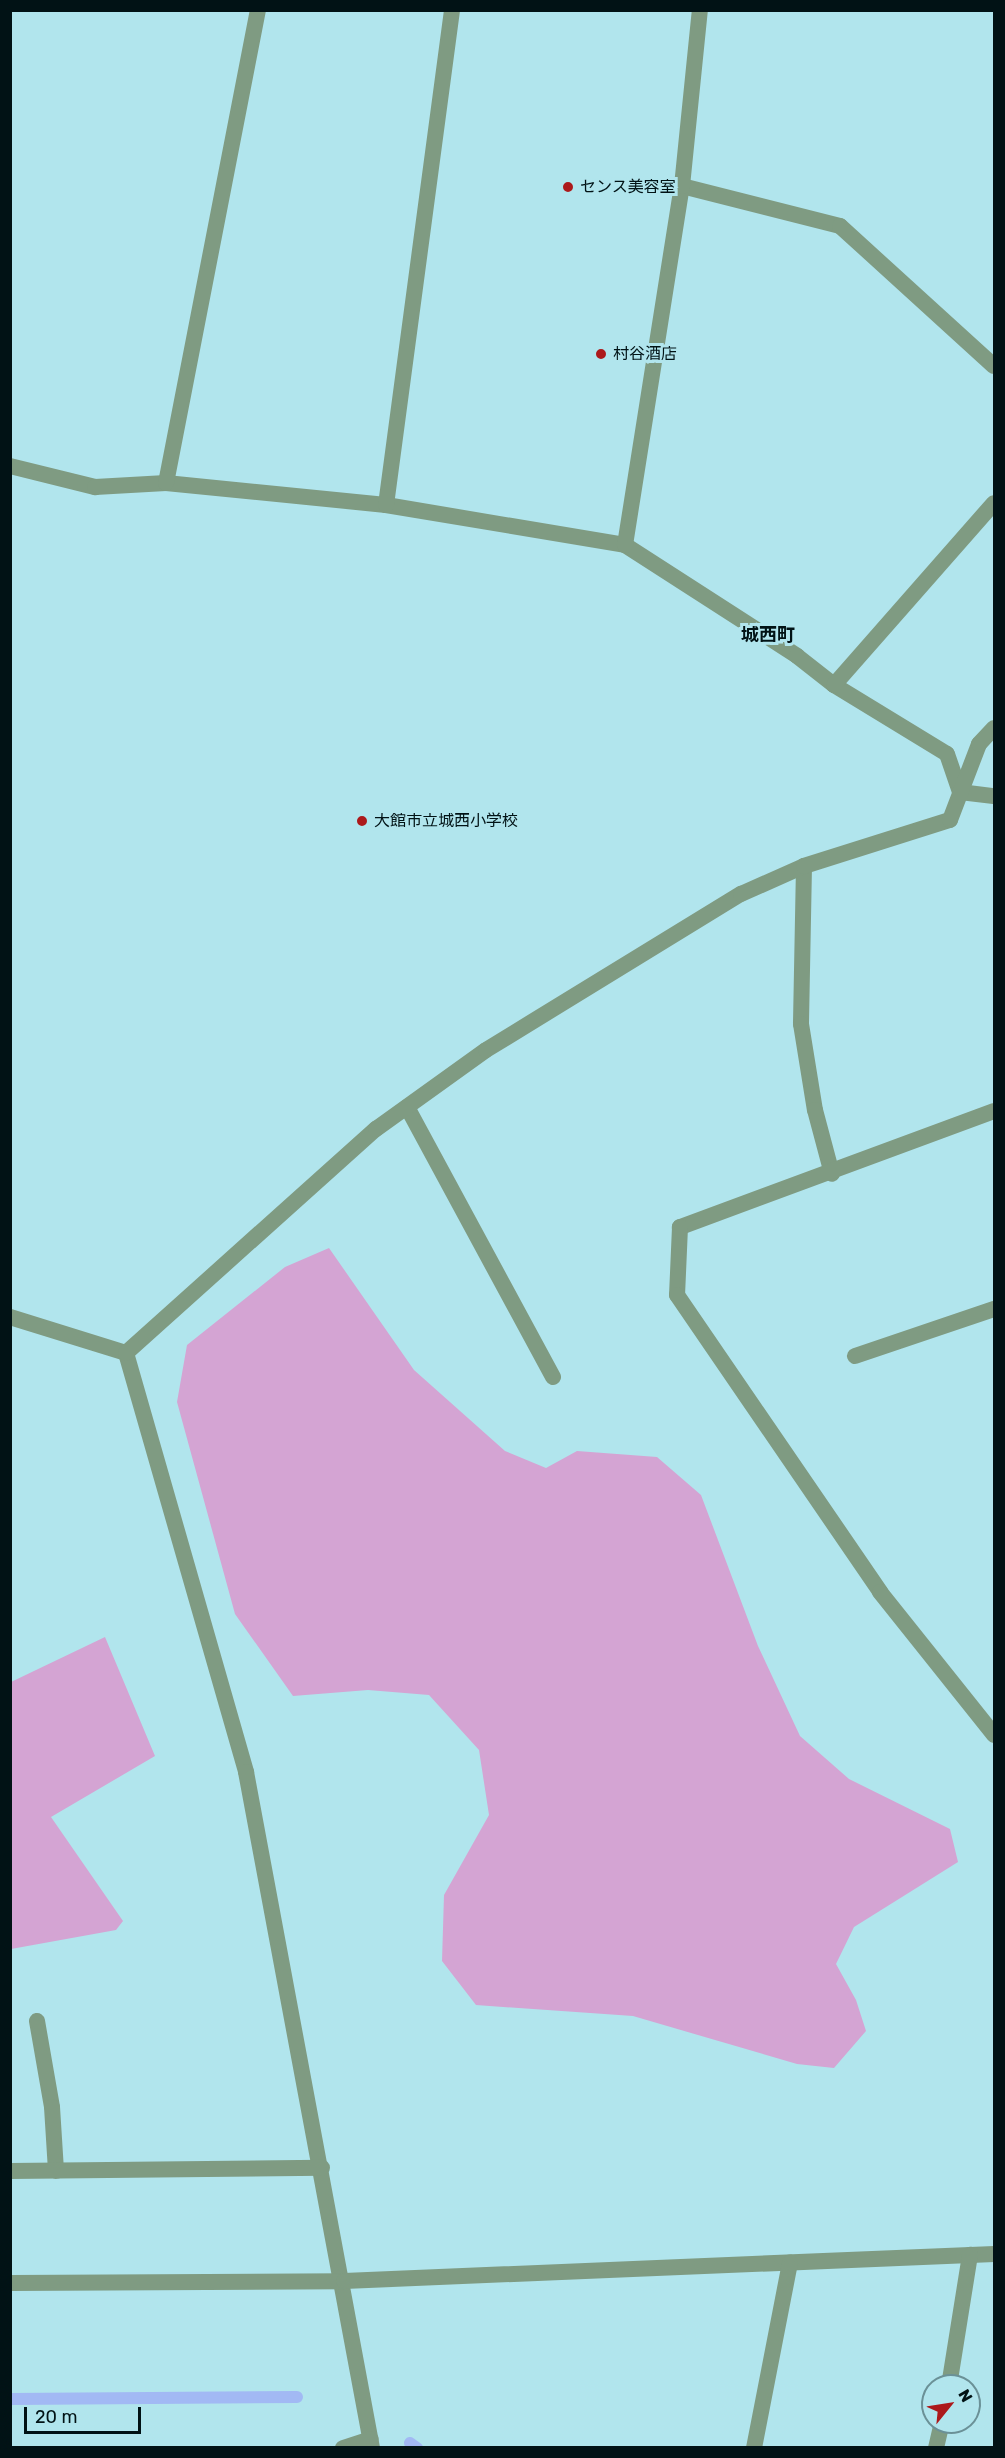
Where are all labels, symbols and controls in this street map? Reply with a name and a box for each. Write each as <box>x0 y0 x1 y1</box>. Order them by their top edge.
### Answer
place label: センス美容室 <box>580 177 676 197</box>
marker: センス美容室 <box>561 180 575 194</box>
place label: 村谷酒店 <box>613 344 677 364</box>
marker: 村谷酒店 <box>594 347 608 361</box>
district label: 城西町 <box>741 624 795 646</box>
place label: 大館市立城西小学校 <box>374 811 518 831</box>
marker: 大館市立城西小学校 <box>355 814 369 828</box>
north arrow <box>921 2374 981 2434</box>
text: N <box>954 2386 976 2405</box>
scale bar <box>27 2395 144 2433</box>
text: 20 m <box>35 2406 77 2428</box>

